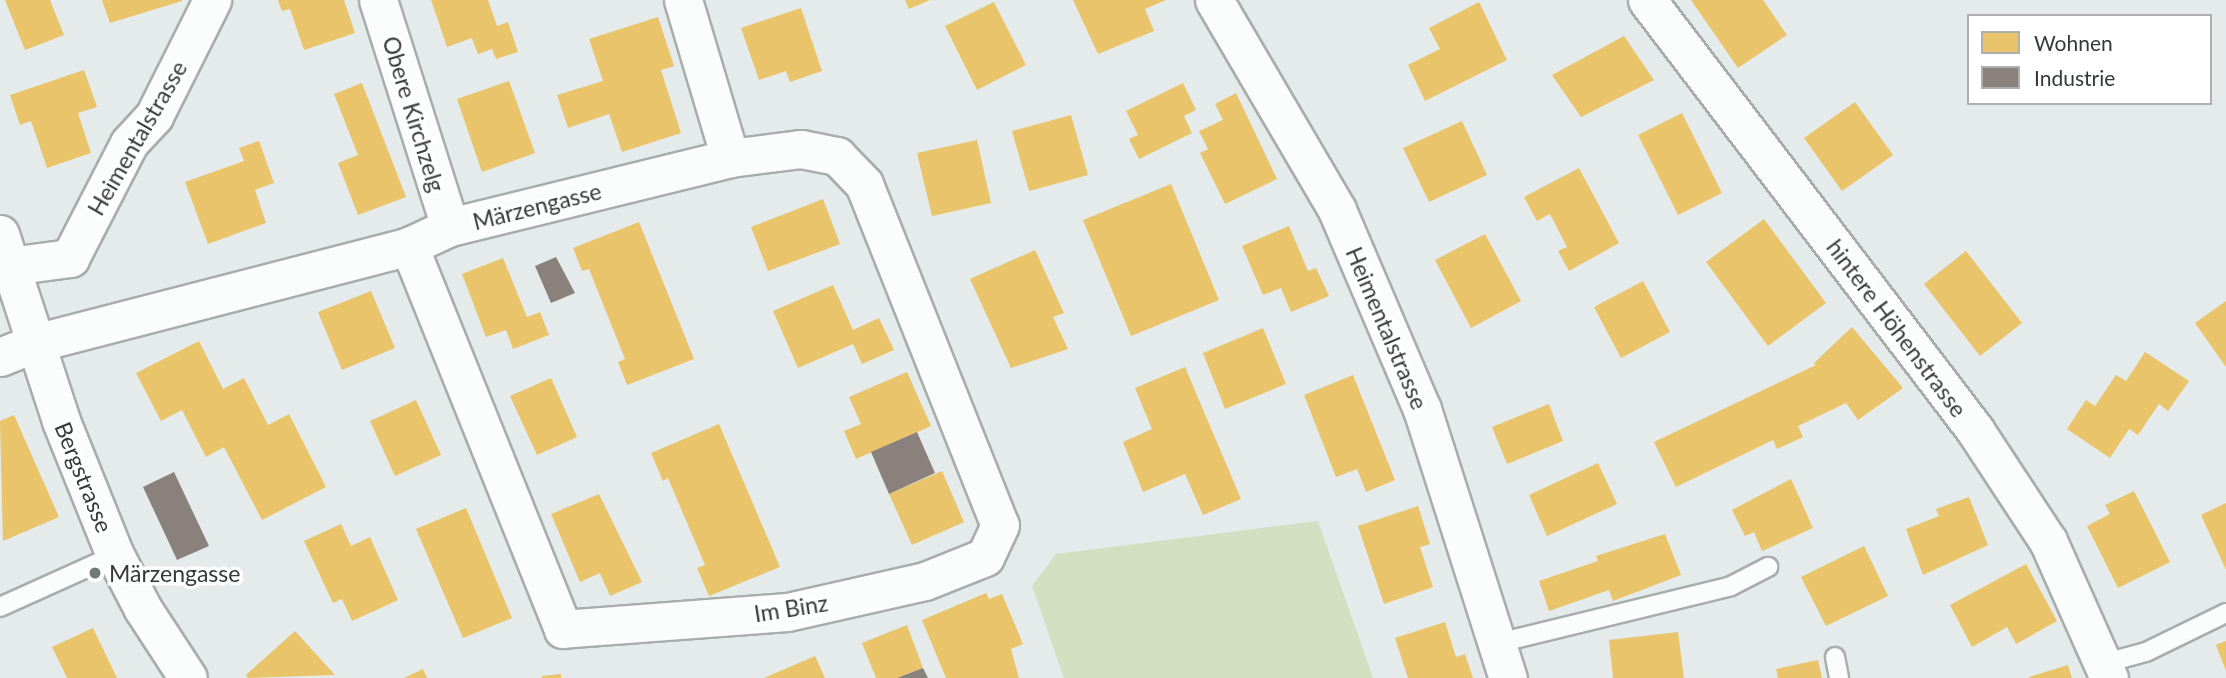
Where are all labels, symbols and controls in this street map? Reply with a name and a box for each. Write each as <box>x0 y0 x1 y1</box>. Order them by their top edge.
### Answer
legend <box>1967 14 2212 105</box>
text: Wohnen <box>2034 30 2113 55</box>
street label: Obere Kirchzelg <box>377 33 451 195</box>
street label: Heimentalstrasse <box>82 56 192 220</box>
text: Industrie <box>2034 65 2115 90</box>
street label: Märzengasse <box>470 177 604 235</box>
street label: hintere Höhenstrasse <box>1821 234 1973 422</box>
street label: Heimentalstrasse <box>1340 243 1434 413</box>
street label: Bergstrasse <box>49 418 119 536</box>
place label: Märzengasse <box>109 559 240 587</box>
marker: Märzengasse <box>87 565 103 581</box>
street label: Im Binz <box>752 589 830 627</box>

